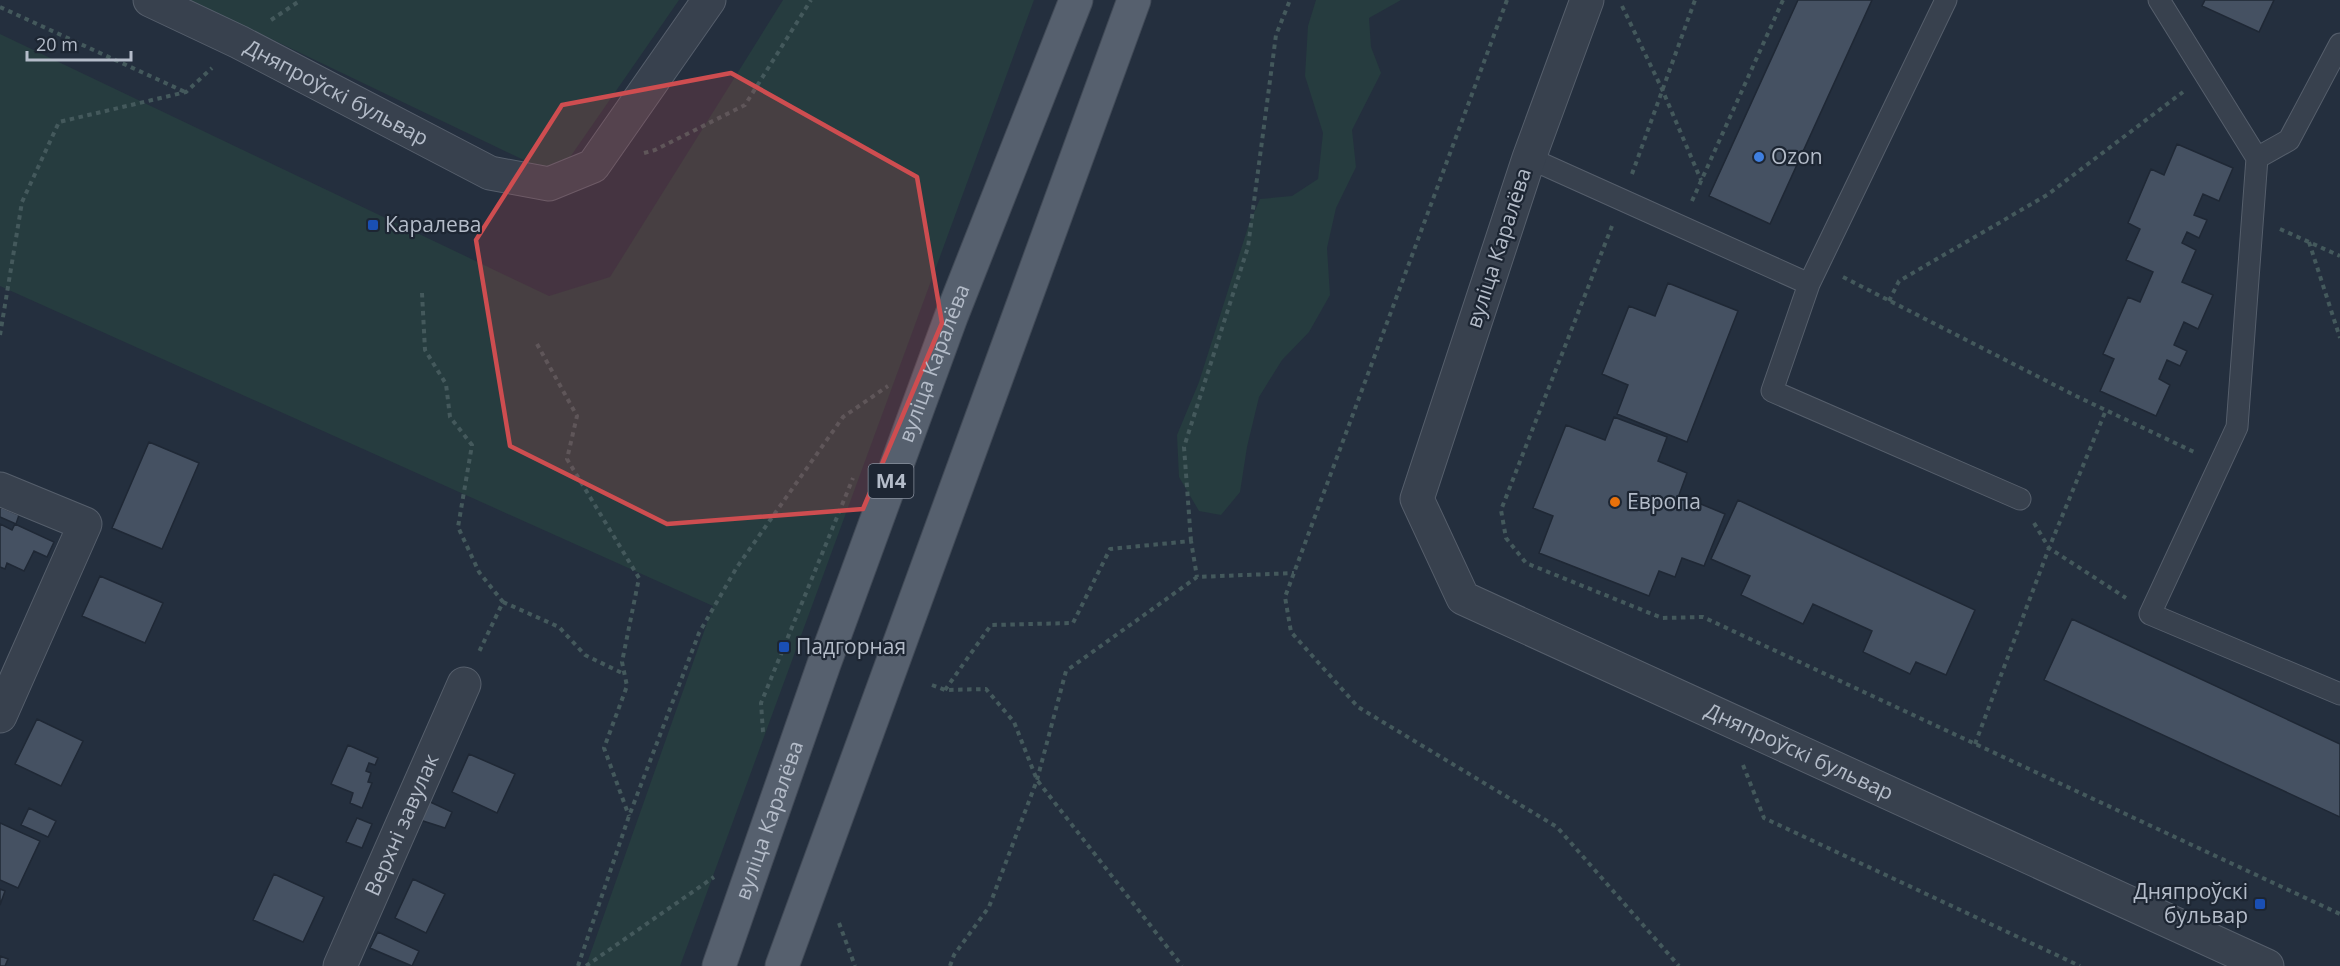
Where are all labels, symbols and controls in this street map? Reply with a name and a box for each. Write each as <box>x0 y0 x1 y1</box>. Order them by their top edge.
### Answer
scale bar <box>27 24 130 62</box>
text: 20 m <box>36 32 78 56</box>
street label: Дняпроўскі бульвар <box>240 32 434 151</box>
place label: Ozon <box>1771 142 1823 170</box>
marker: Ozon <box>1752 150 1766 164</box>
street label: вуліца Каралёва <box>1459 164 1537 331</box>
place label: Каралева <box>385 210 482 238</box>
marker: Каралева <box>366 218 380 232</box>
street label: вуліца Каралёва <box>891 280 976 446</box>
road number: М4 <box>868 464 914 498</box>
place label: Европа <box>1627 487 1701 515</box>
marker: Европа <box>1608 495 1622 509</box>
place label: Падгорная <box>796 632 906 660</box>
marker: Падгорная <box>777 640 791 654</box>
street label: Дняпроўскі бульвар <box>1701 696 1898 806</box>
street label: вуліца Каралёва <box>728 737 809 904</box>
street label: Верхні завулак <box>358 749 445 900</box>
place label: Дняпроўскі бульвар <box>2133 877 2248 929</box>
marker: Дняпроўскі бульвар <box>2253 897 2267 911</box>

